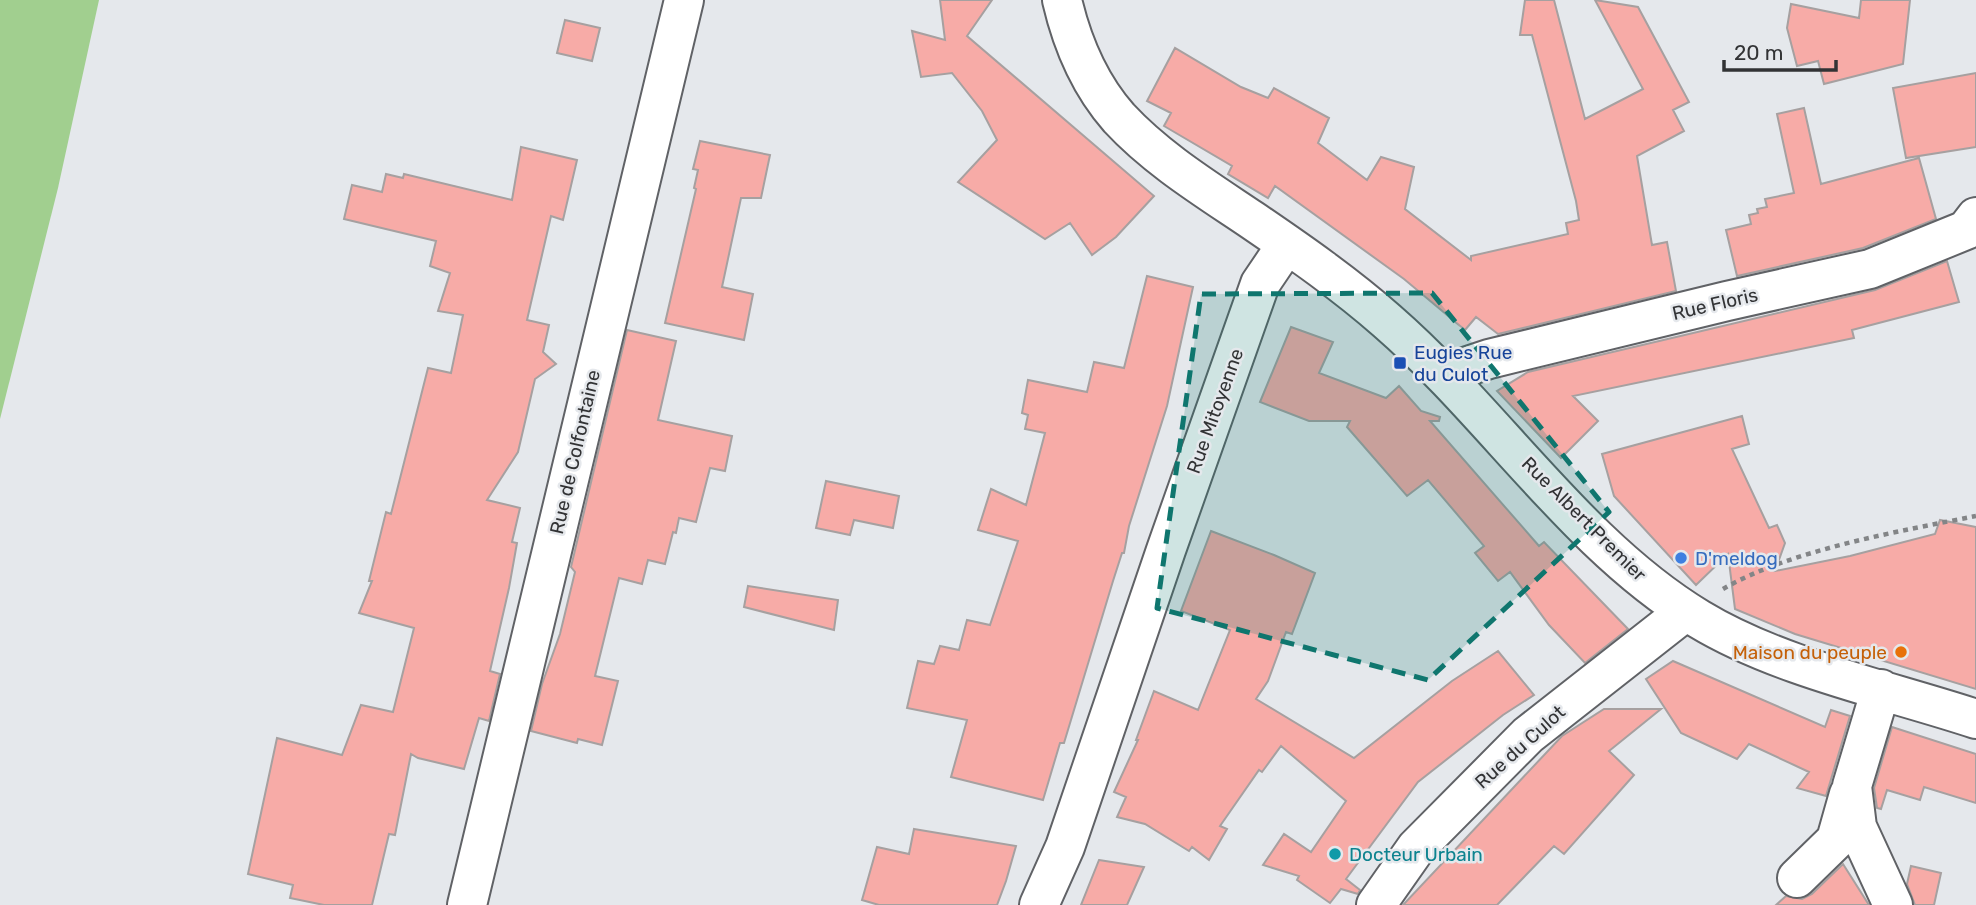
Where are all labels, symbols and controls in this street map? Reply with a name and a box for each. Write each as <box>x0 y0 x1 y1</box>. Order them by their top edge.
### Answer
scale bar <box>1724 28 1836 72</box>
text: 20 m <box>1734 40 1783 65</box>
street label: Rue Floris <box>1670 283 1760 325</box>
place label: Eugies Rue du Culot <box>1414 341 1512 386</box>
street label: Rue Mitoyenne <box>1182 345 1248 477</box>
marker: Eugies Rue du Culot <box>1392 355 1408 371</box>
street label: Rue de Colfontaine <box>545 368 605 536</box>
street label: Rue Albert Premier <box>1517 452 1652 587</box>
place label: D'meldog <box>1695 547 1778 570</box>
marker: D'meldog <box>1673 550 1689 566</box>
place label: Maison du peuple <box>1733 641 1887 664</box>
marker: Maison du peuple <box>1893 644 1909 660</box>
street label: Rue du Culot <box>1470 700 1570 794</box>
place label: Docteur Urbain <box>1349 843 1483 866</box>
marker: Docteur Urbain <box>1327 846 1343 862</box>

